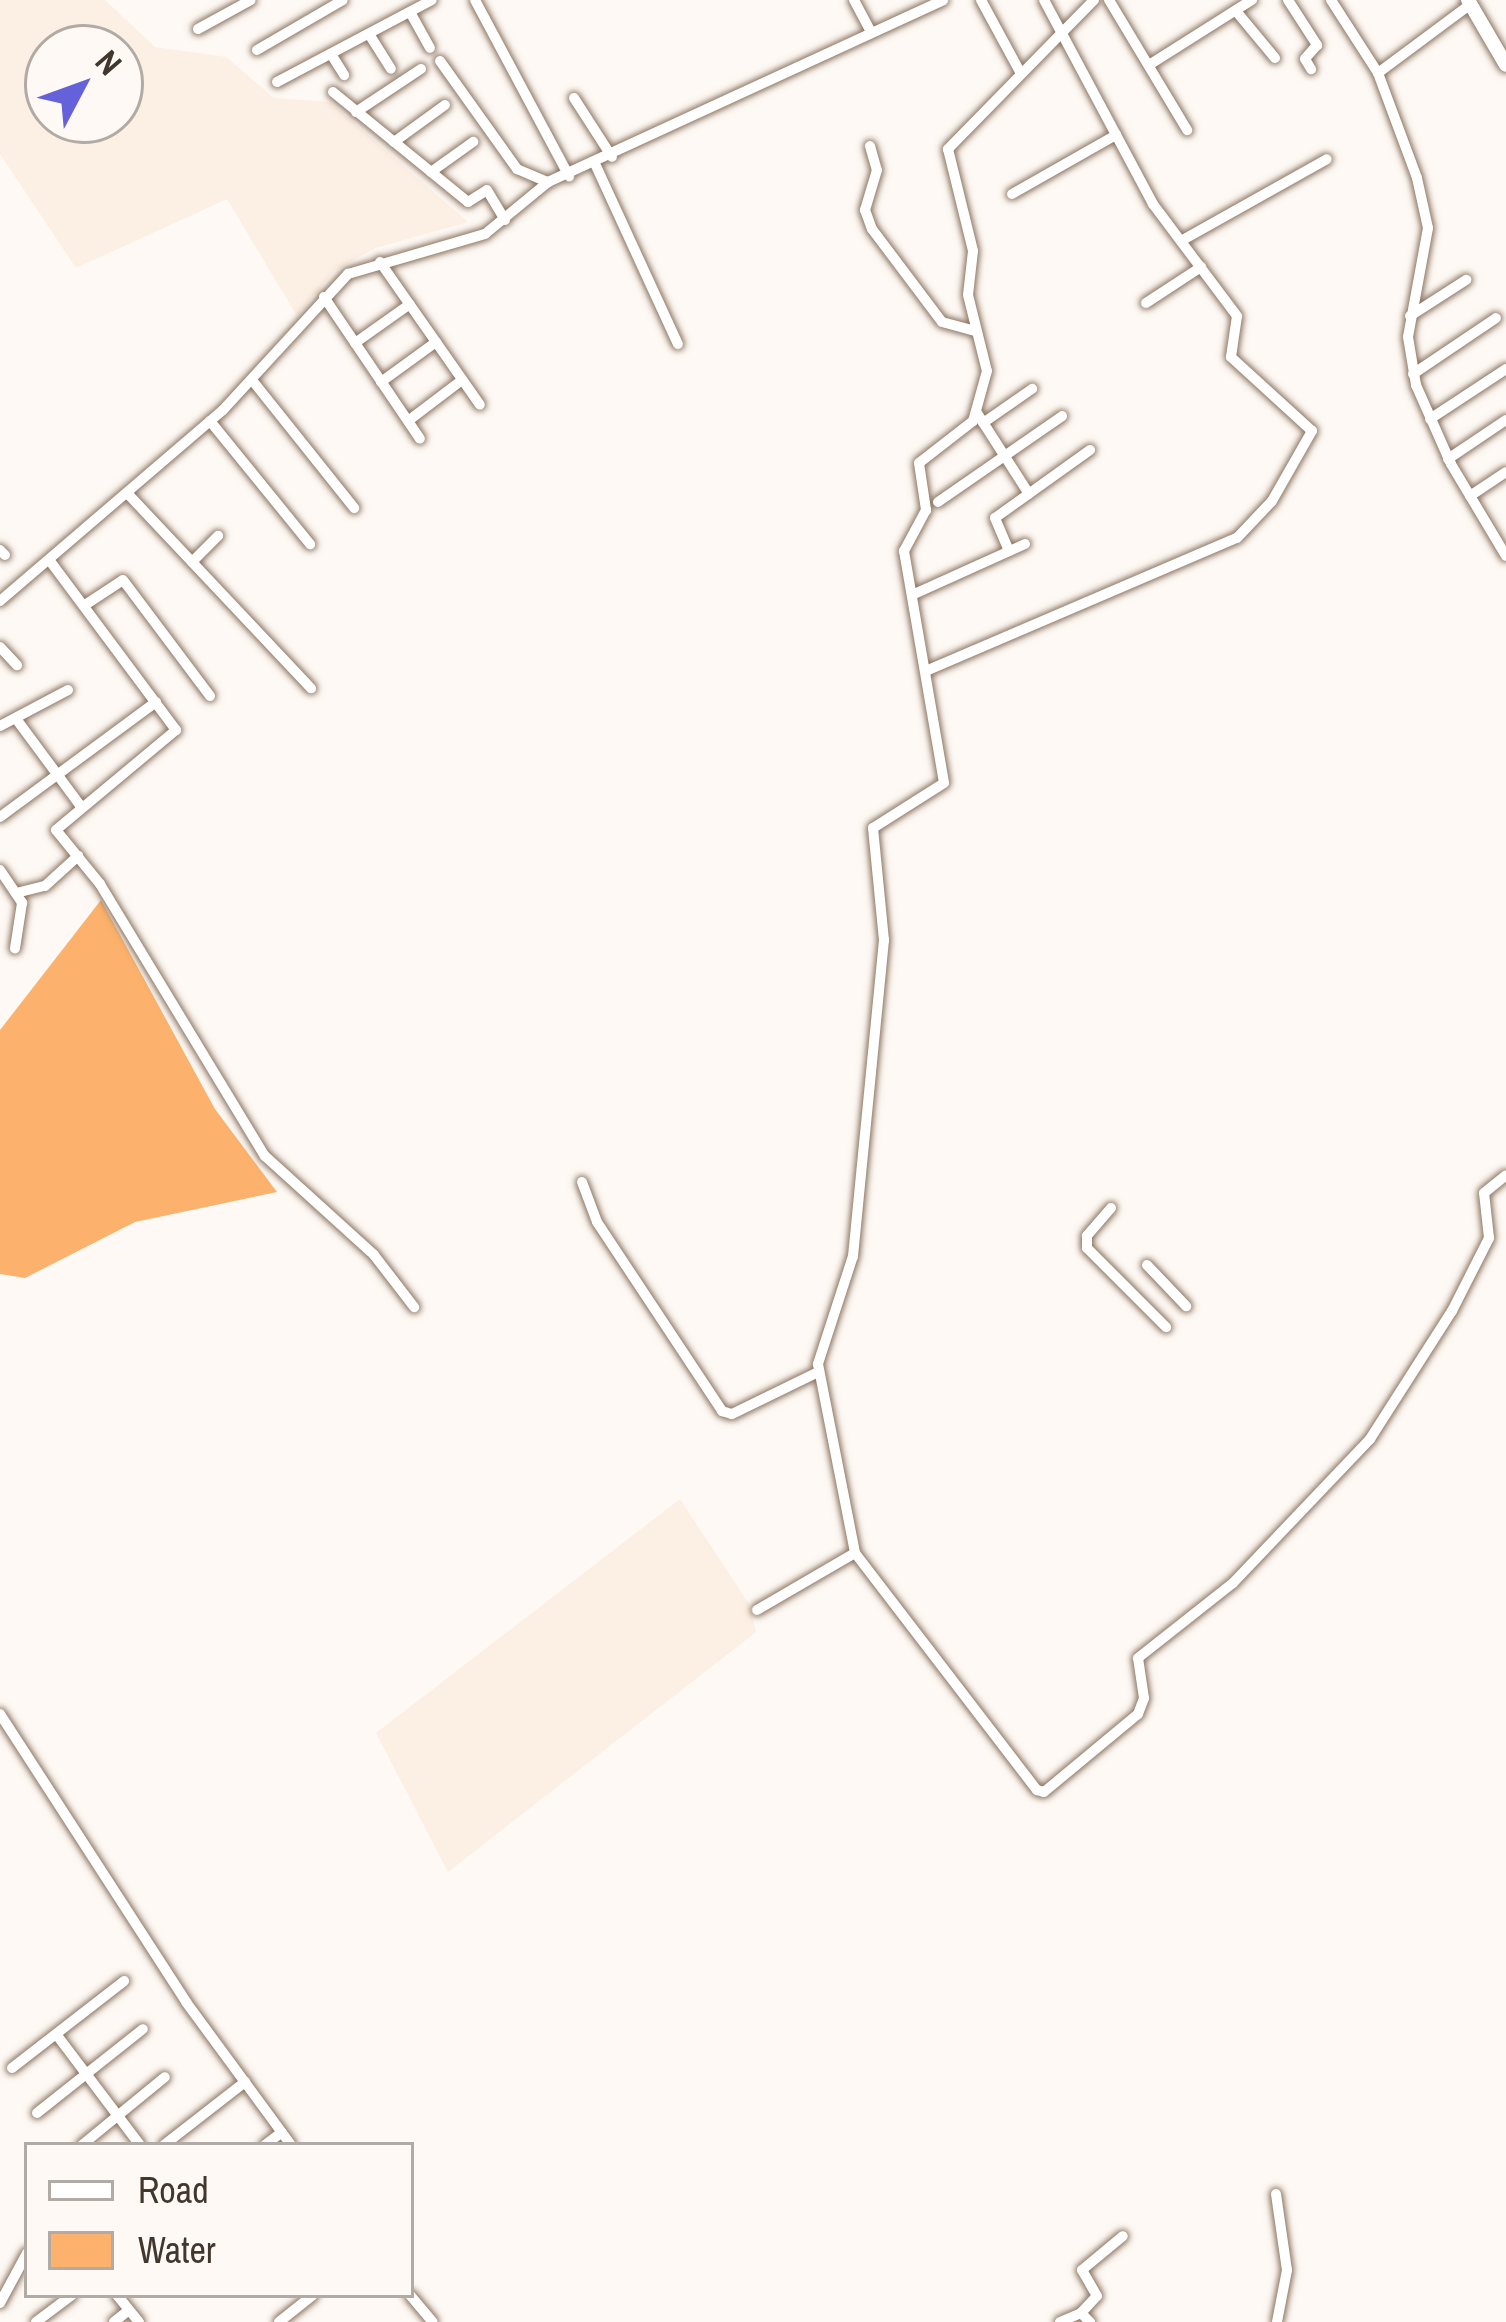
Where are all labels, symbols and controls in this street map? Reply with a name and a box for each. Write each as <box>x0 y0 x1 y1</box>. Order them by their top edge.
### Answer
north arrow <box>24 24 144 144</box>
text: N <box>86 41 132 84</box>
legend <box>24 2142 414 2298</box>
text: Road <box>138 2166 209 2214</box>
text: Water <box>138 2226 216 2274</box>

